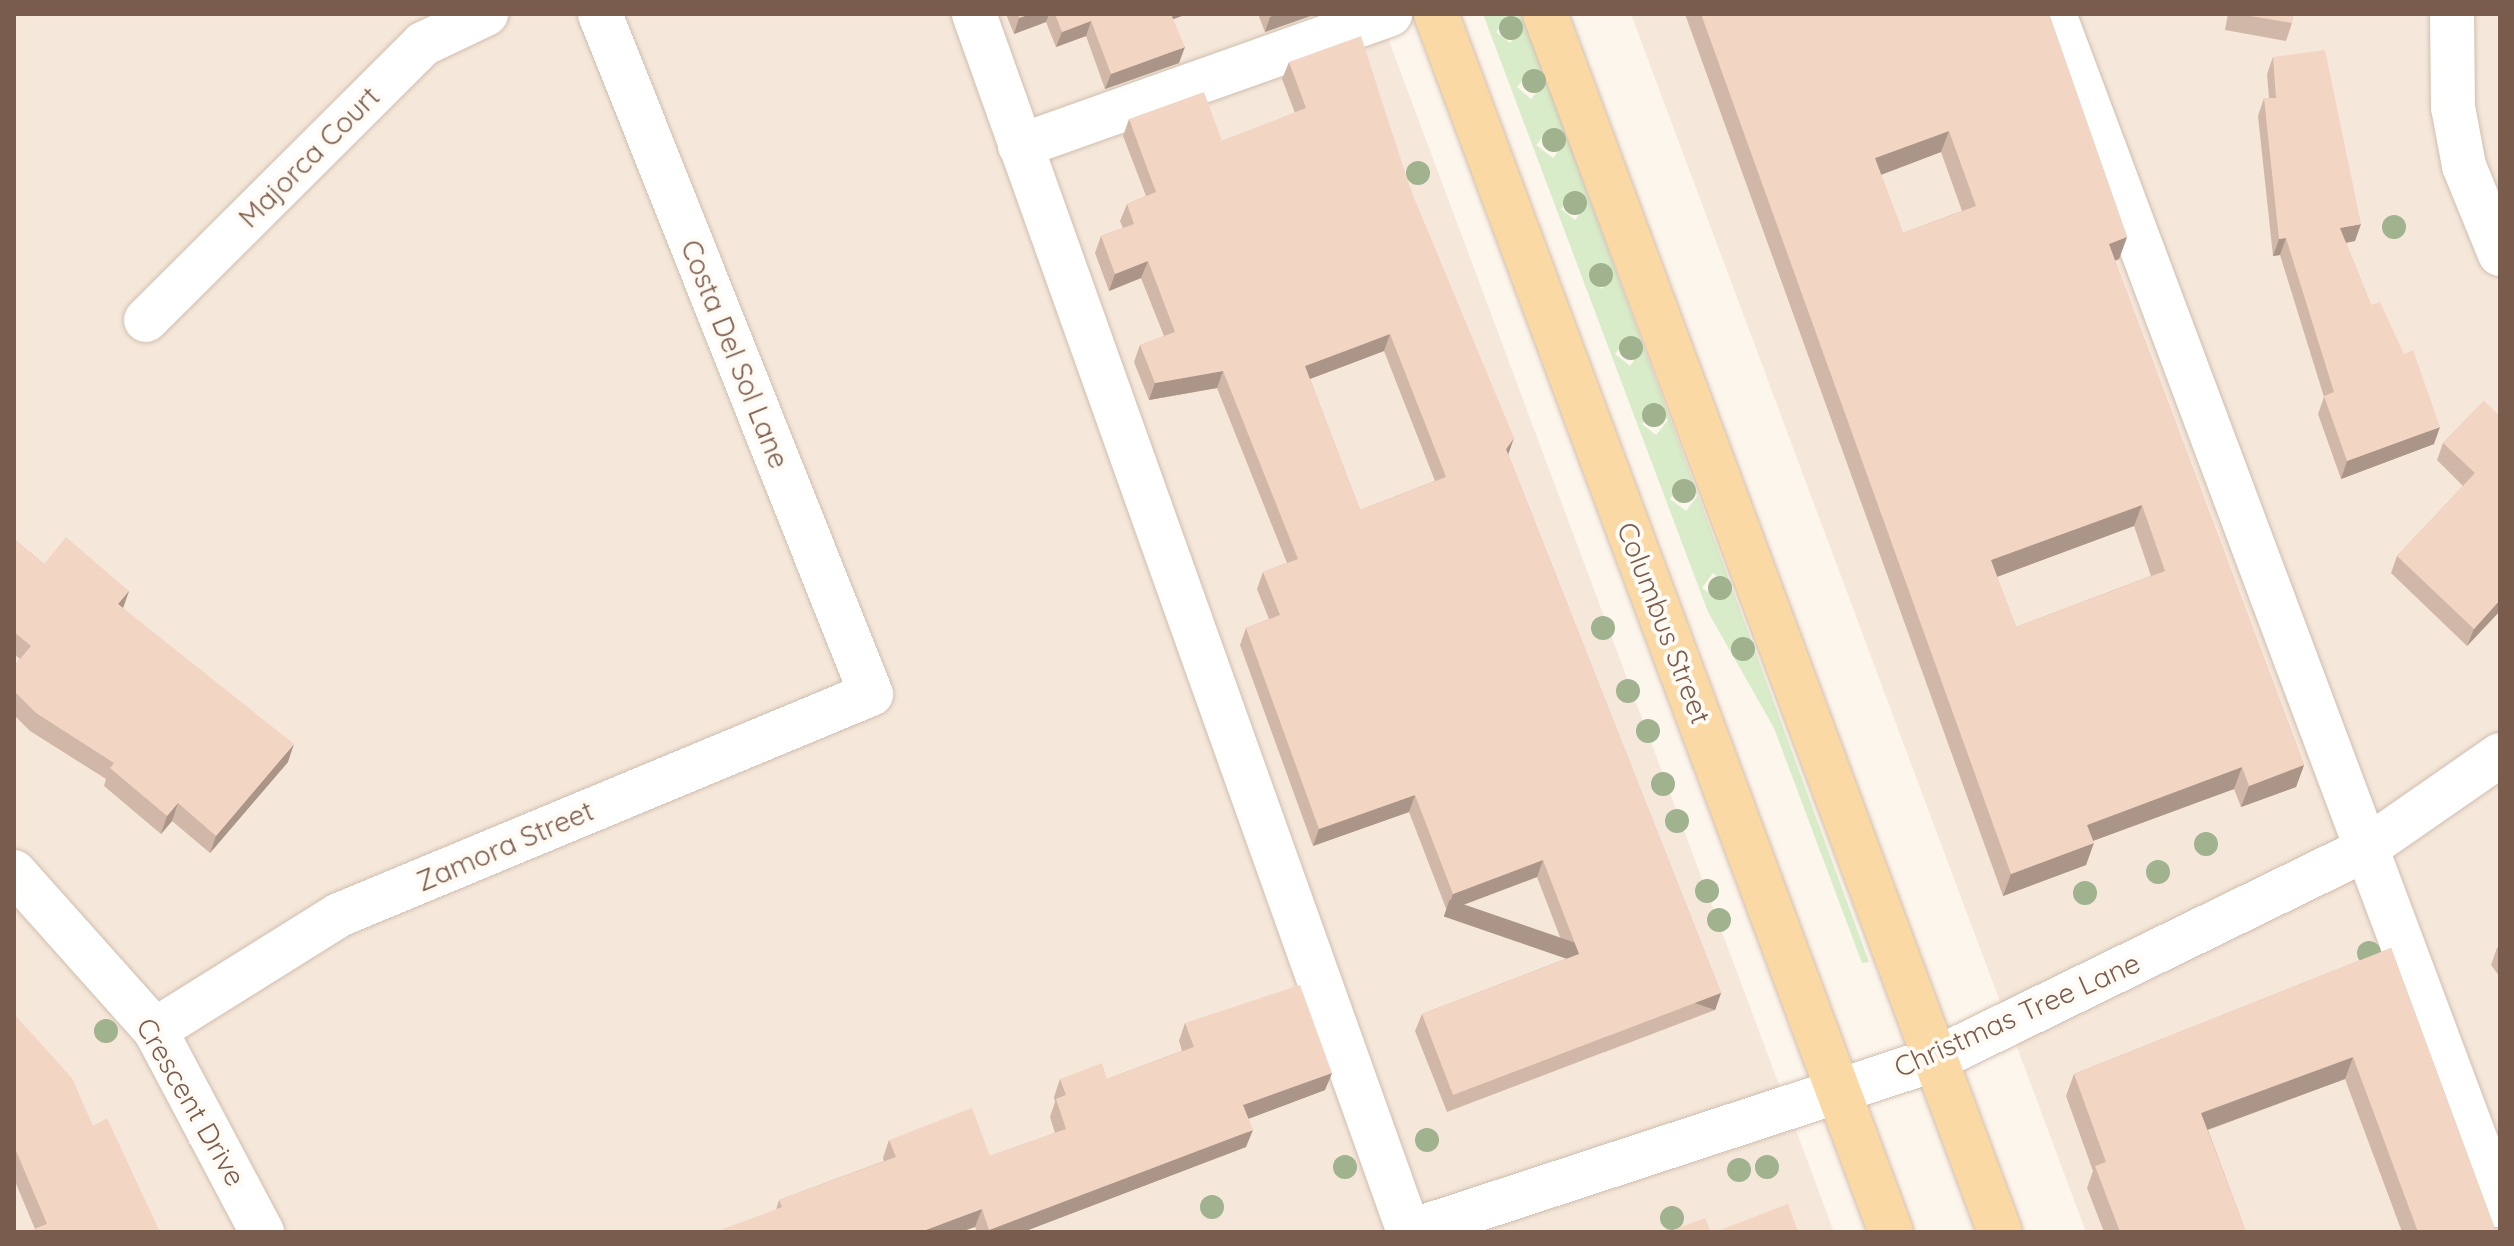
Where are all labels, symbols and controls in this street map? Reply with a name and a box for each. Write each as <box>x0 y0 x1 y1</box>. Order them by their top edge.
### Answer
street label: Majorca Court <box>232 80 386 234</box>
street label: Costa Del Sol Lane <box>674 235 796 473</box>
street label: Columbus Street <box>1610 517 1718 729</box>
street label: Zamora Street <box>411 794 599 898</box>
street label: Christmas Tree Lane <box>1889 946 2145 1084</box>
street label: Crescent Drive <box>129 1012 253 1192</box>

